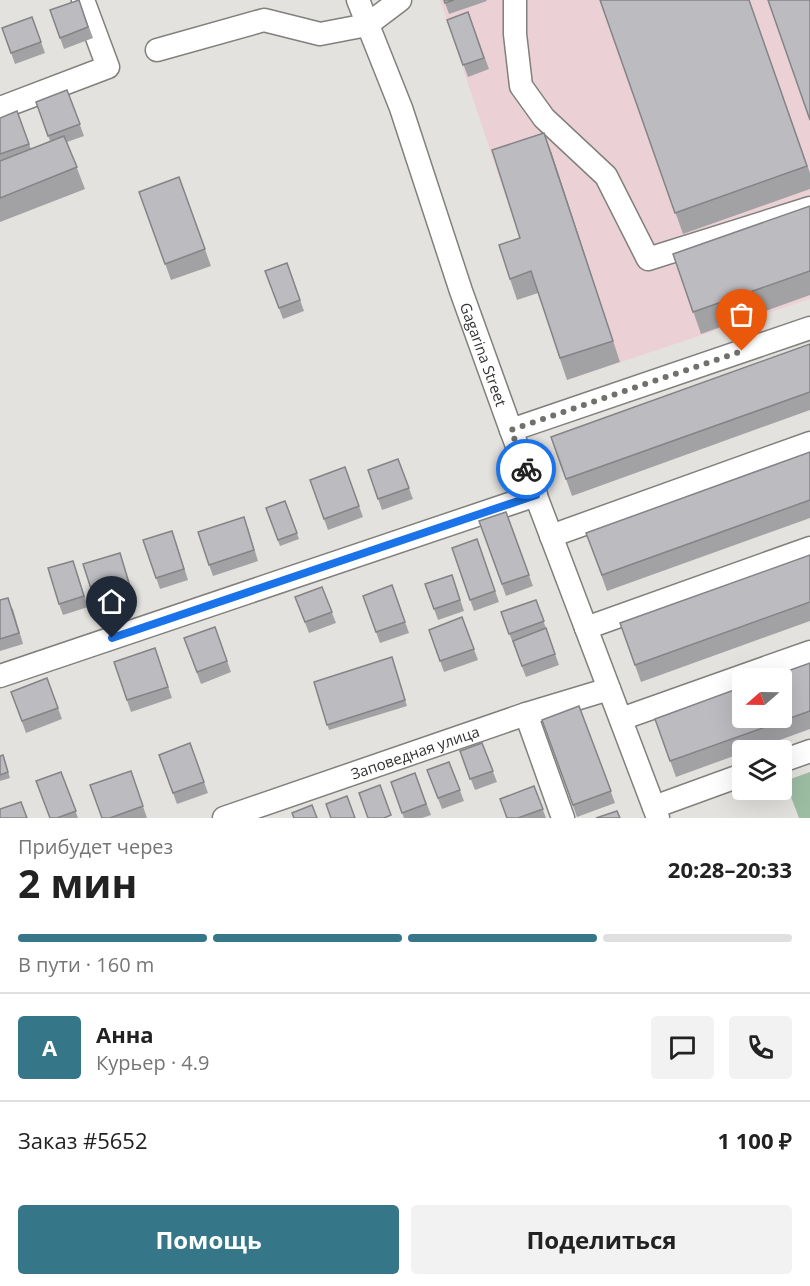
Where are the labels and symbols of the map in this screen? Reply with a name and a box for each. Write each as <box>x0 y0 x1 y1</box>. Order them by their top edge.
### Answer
pin <box>716 289 767 351</box>
street label: Gagarina Street <box>456 299 512 409</box>
courier <box>496 439 556 499</box>
pin <box>86 576 137 638</box>
north arrow <box>732 668 792 728</box>
street label: Заповедная улица <box>348 721 482 784</box>

